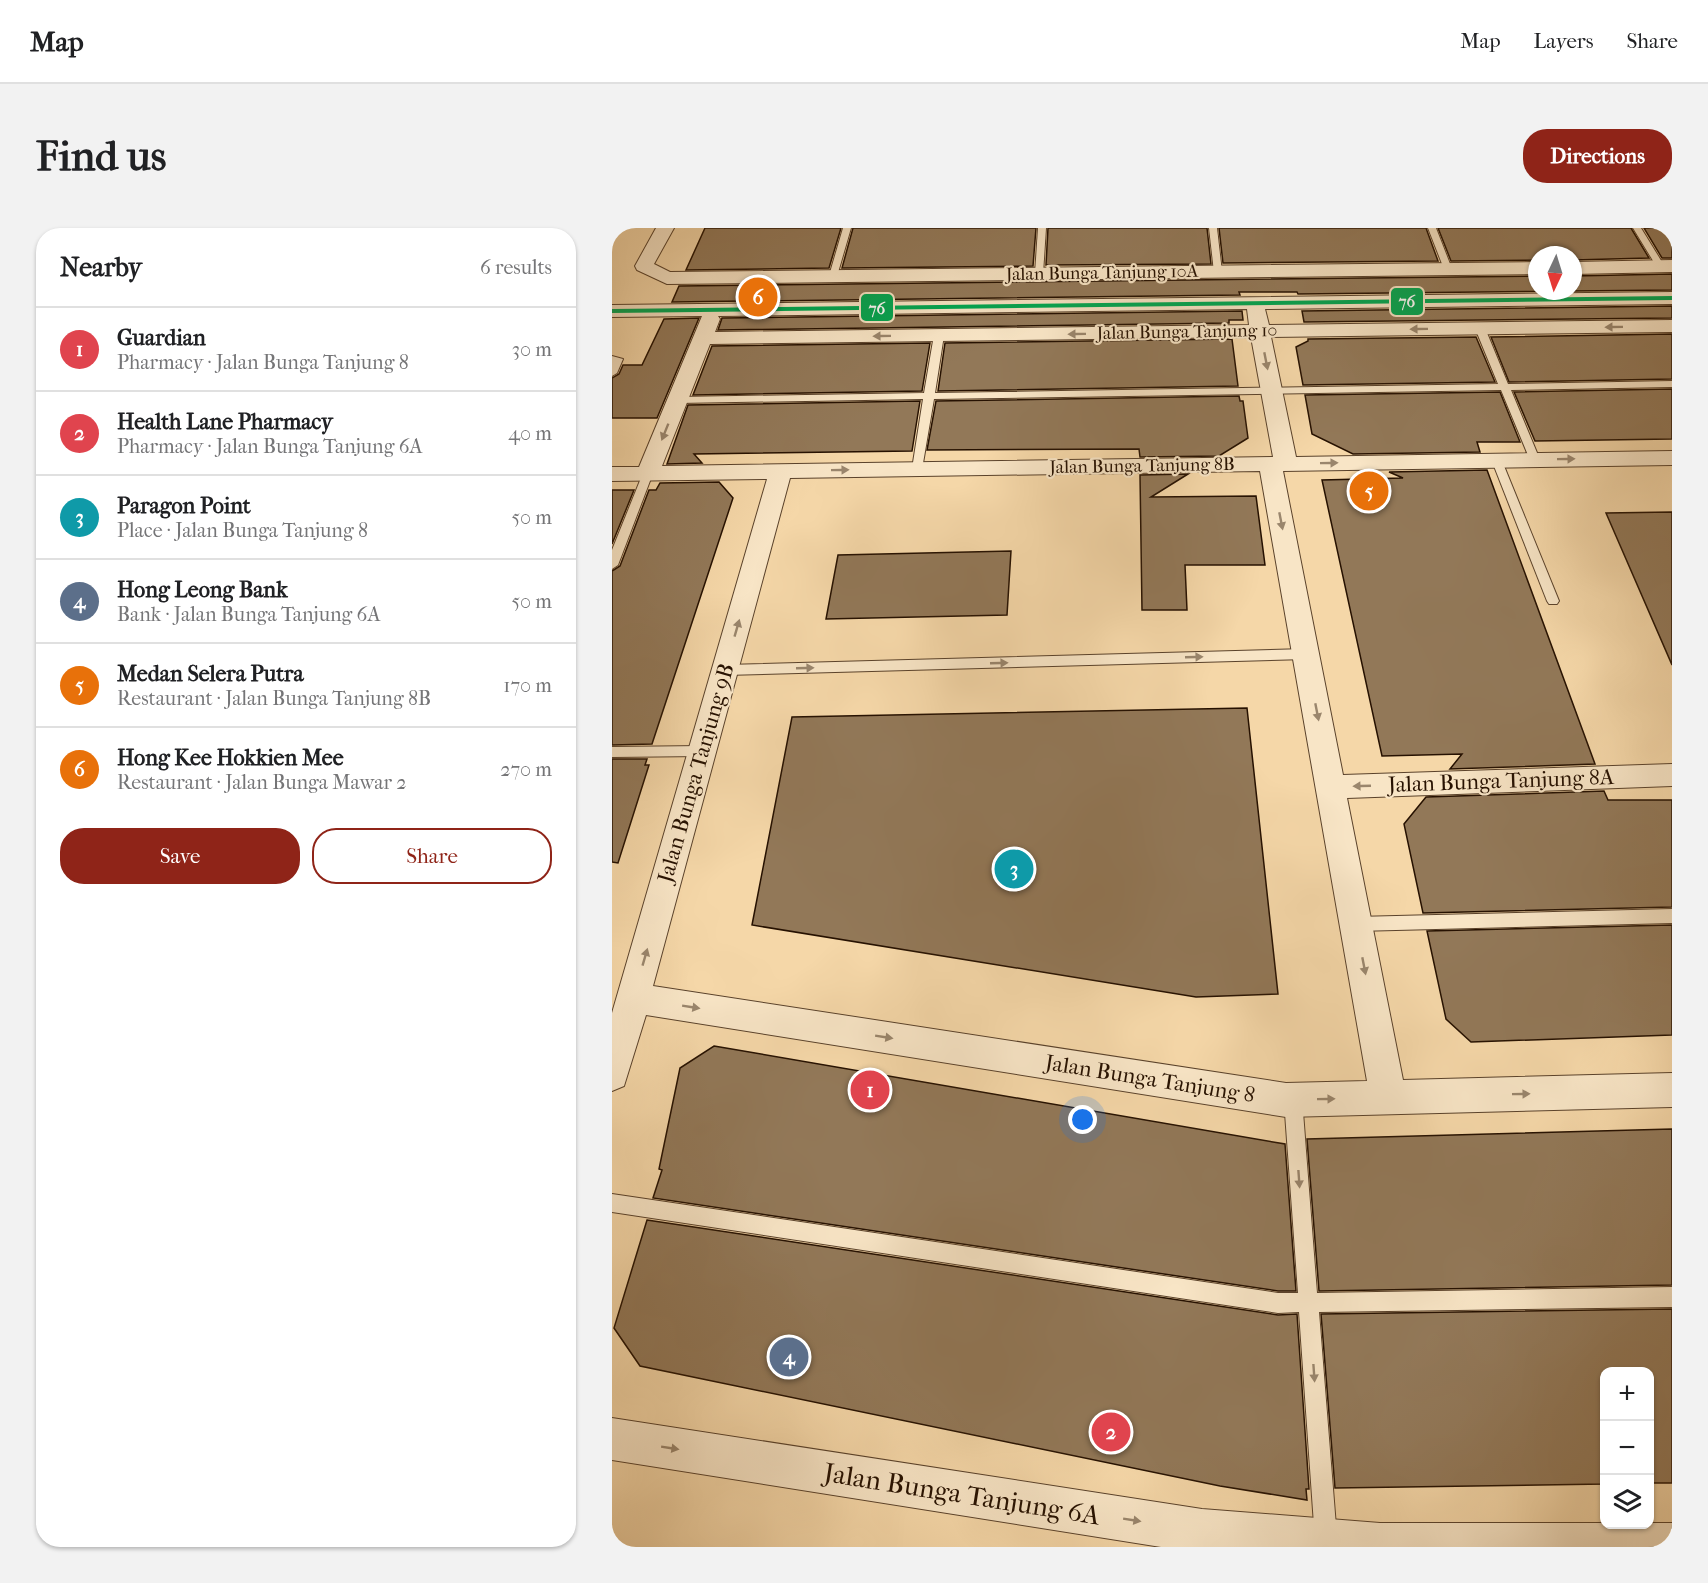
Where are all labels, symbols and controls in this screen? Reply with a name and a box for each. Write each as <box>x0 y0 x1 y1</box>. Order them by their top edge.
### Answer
text: Map <box>30 25 84 58</box>
text: Map <box>1460 29 1501 53</box>
text: Layers <box>1534 29 1593 53</box>
text: Share <box>1626 29 1678 53</box>
button: Directions <box>1523 129 1672 183</box>
text: Find us <box>36 132 166 181</box>
north arrow <box>1528 246 1582 300</box>
text: Nearby <box>60 252 142 283</box>
text: 6 results <box>480 256 552 279</box>
street label: Jalan Bunga Tanjung 10A <box>1004 261 1199 285</box>
pin: 6 <box>738 274 778 320</box>
line badge: 76 <box>1390 287 1424 316</box>
text: 76 <box>1398 292 1416 311</box>
line badge: 76 <box>860 293 894 322</box>
text: 76 <box>868 299 886 318</box>
street label: Jalan Bunga Tanjung 10 <box>1094 320 1278 344</box>
one-way arrow <box>1604 322 1623 331</box>
one-way arrow <box>1409 324 1428 334</box>
text: Guardian <box>117 325 206 351</box>
one-way arrow <box>1067 329 1086 338</box>
one-way arrow <box>872 331 891 341</box>
text: 1 <box>76 338 83 361</box>
text: 30 m <box>512 338 552 361</box>
text: Pharmacy · Jalan Bunga Tanjung 8 <box>117 351 409 374</box>
one-way arrow <box>1262 351 1271 370</box>
text: Health Lane Pharmacy <box>117 409 333 435</box>
text: 2 <box>74 422 85 445</box>
text: 40 m <box>508 422 552 445</box>
one-way arrow <box>660 423 670 441</box>
text: Pharmacy · Jalan Bunga Tanjung 6A <box>117 435 423 458</box>
street label: Jalan Bunga Tanjung 8B <box>1047 454 1235 478</box>
one-way arrow <box>1556 455 1575 464</box>
one-way arrow <box>1319 458 1338 468</box>
one-way arrow <box>830 466 849 475</box>
pin: 5 <box>1350 468 1389 514</box>
text: Paragon Point <box>117 493 251 519</box>
text: 3 <box>75 506 84 529</box>
text: 50 m <box>511 506 552 529</box>
one-way arrow <box>1277 512 1286 531</box>
text: Place · Jalan Bunga Tanjung 8 <box>117 519 368 542</box>
text: Hong Leong Bank <box>117 577 287 603</box>
text: 4 <box>74 590 85 613</box>
text: 50 m <box>511 590 552 613</box>
text: Bank · Jalan Bunga Tanjung 6A <box>117 603 380 626</box>
one-way arrow <box>733 619 742 637</box>
one-way arrow <box>1185 653 1204 662</box>
one-way arrow <box>990 658 1009 667</box>
street label: Jalan Bunga Tanjung 9B <box>652 660 740 888</box>
text: Medan Selera Putra <box>117 661 304 687</box>
one-way arrow <box>795 663 814 673</box>
text: 5 <box>75 674 84 697</box>
text: 170 m <box>503 674 552 697</box>
text: Restaurant · Jalan Bunga Tanjung 8B <box>117 687 431 710</box>
one-way arrow <box>1312 703 1321 722</box>
text: Hong Kee Hokkien Mee <box>117 745 344 771</box>
text: 6 <box>74 758 85 781</box>
text: 270 m <box>500 758 552 781</box>
street label: Jalan Bunga Tanjung 8A <box>1385 764 1615 798</box>
text: Restaurant · Jalan Bunga Mawar 2 <box>117 771 406 794</box>
one-way arrow <box>1352 782 1371 791</box>
button: Save <box>60 828 300 884</box>
button: Share <box>312 828 552 884</box>
pin: 3 <box>994 846 1034 892</box>
one-way arrow <box>641 948 650 966</box>
one-way arrow <box>1359 956 1368 975</box>
one-way arrow <box>682 1003 701 1012</box>
one-way arrow <box>874 1033 893 1042</box>
street label: Jalan Bunga Tanjung 8 <box>1041 1049 1257 1108</box>
pin: 1 <box>850 1068 890 1112</box>
one-way arrow <box>1511 1089 1530 1099</box>
one-way arrow <box>1316 1094 1335 1103</box>
your location <box>1068 1105 1097 1134</box>
one-way arrow <box>1294 1169 1304 1188</box>
pin: 4 <box>770 1334 808 1380</box>
one-way arrow <box>1309 1364 1319 1383</box>
map controls <box>1600 1367 1654 1529</box>
button: + <box>1600 1367 1654 1421</box>
pin: 2 <box>1092 1410 1130 1454</box>
button: − <box>1600 1421 1654 1475</box>
one-way arrow <box>660 1444 679 1453</box>
street label: Jalan Bunga Tanjung 6A <box>820 1456 1103 1532</box>
button: layers <box>1600 1475 1654 1529</box>
one-way arrow <box>1123 1516 1142 1525</box>

